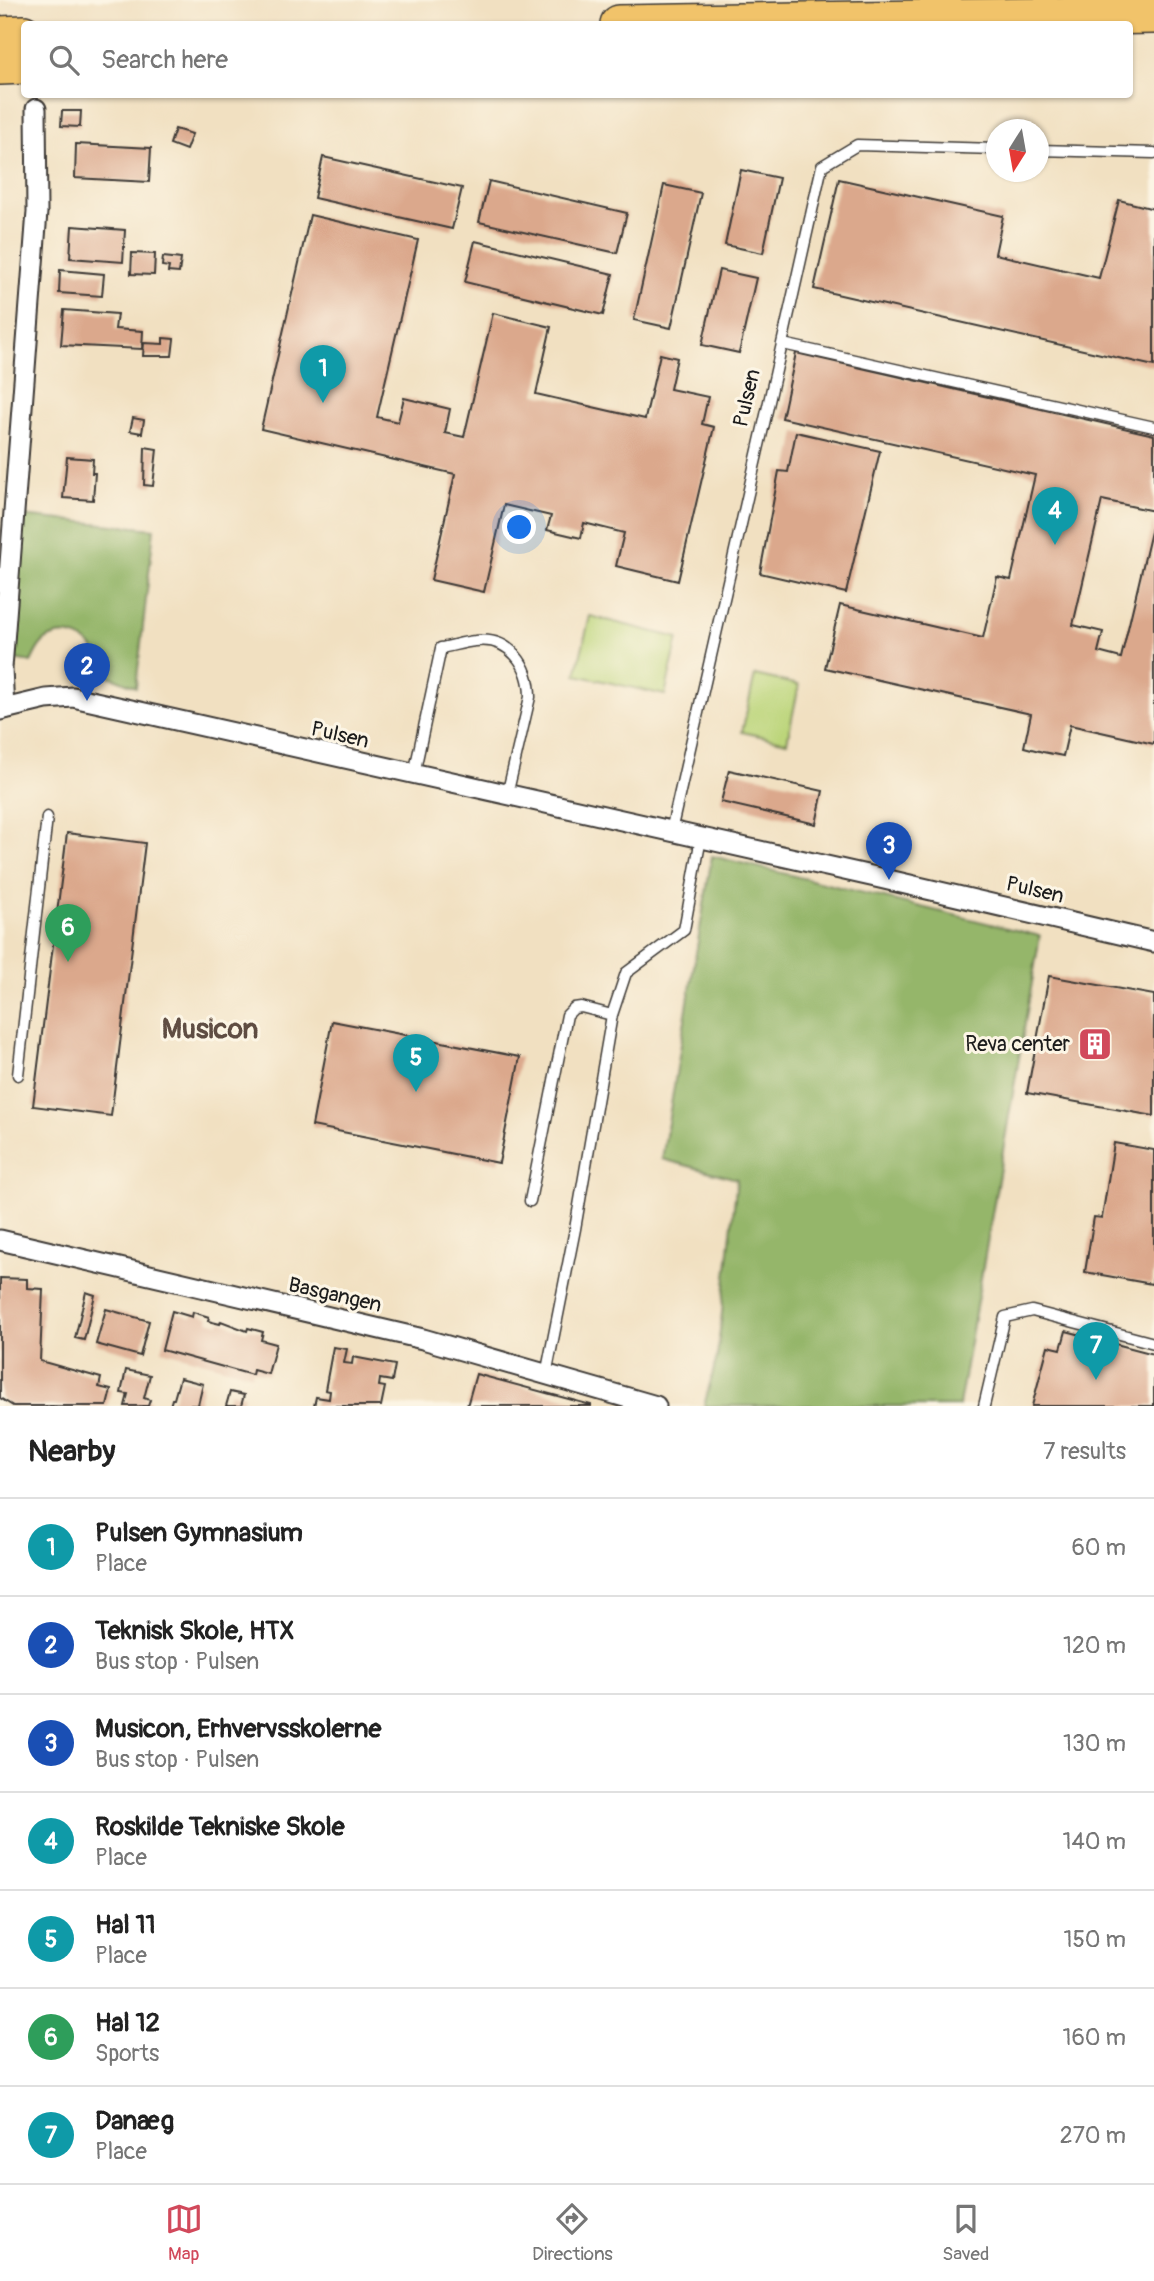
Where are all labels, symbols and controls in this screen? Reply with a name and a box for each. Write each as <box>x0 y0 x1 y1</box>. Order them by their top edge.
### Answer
search box <box>21 21 1133 98</box>
icon: search <box>45 41 83 79</box>
text: Search here <box>101 44 228 76</box>
north arrow <box>986 119 1049 182</box>
pin: 1 <box>300 345 346 403</box>
street label: Pulsen <box>727 367 767 429</box>
pin: 4 <box>1032 487 1078 545</box>
your location <box>502 510 536 544</box>
pin: 2 <box>64 643 110 701</box>
street label: Pulsen <box>309 715 371 755</box>
pin: 3 <box>866 822 912 880</box>
street label: Pulsen <box>1004 870 1066 910</box>
pin: 6 <box>45 904 91 962</box>
district label: Musicon <box>162 1012 258 1047</box>
building icon: Reva center <box>1076 1025 1114 1063</box>
place label: Reva center <box>965 1031 1071 1058</box>
pin: 5 <box>393 1034 439 1092</box>
street label: Basgangen <box>286 1271 384 1319</box>
pin: 7 <box>1073 1322 1119 1380</box>
text: Nearby <box>28 1433 115 1470</box>
text: 7 results <box>1043 1437 1126 1466</box>
text: Pulsen Gymnasium <box>95 1517 303 1549</box>
text: 1 <box>47 1533 56 1562</box>
text: 60 m <box>1071 1533 1126 1562</box>
text: Place <box>95 1549 147 1578</box>
text: Teknisk Skole, HTX <box>95 1615 295 1647</box>
text: 2 <box>45 1631 57 1660</box>
text: 120 m <box>1063 1631 1126 1660</box>
text: Bus stop · Pulsen <box>95 1647 259 1676</box>
text: Musicon, Erhvervsskolerne <box>95 1713 381 1745</box>
text: 3 <box>45 1729 57 1758</box>
text: 130 m <box>1063 1729 1126 1758</box>
text: Bus stop · Pulsen <box>95 1745 259 1774</box>
text: Roskilde Tekniske Skole <box>95 1811 345 1843</box>
text: 4 <box>44 1827 58 1856</box>
text: 140 m <box>1063 1827 1126 1856</box>
text: Place <box>95 1843 147 1872</box>
text: Hal 11 <box>95 1909 156 1941</box>
text: 5 <box>45 1925 57 1954</box>
text: 150 m <box>1063 1925 1126 1954</box>
text: Place <box>95 1941 147 1970</box>
text: Hal 12 <box>95 2007 160 2039</box>
text: 6 <box>44 2023 58 2052</box>
text: 160 m <box>1062 2023 1126 2052</box>
text: Sports <box>95 2039 159 2068</box>
text: Danæg <box>95 2105 174 2137</box>
text: 7 <box>45 2121 57 2150</box>
text: 270 m <box>1060 2121 1126 2150</box>
text: Place <box>95 2137 147 2166</box>
tab: Map <box>165 2200 203 2266</box>
tab: Directions <box>532 2200 613 2266</box>
tab: Saved <box>942 2200 989 2266</box>

